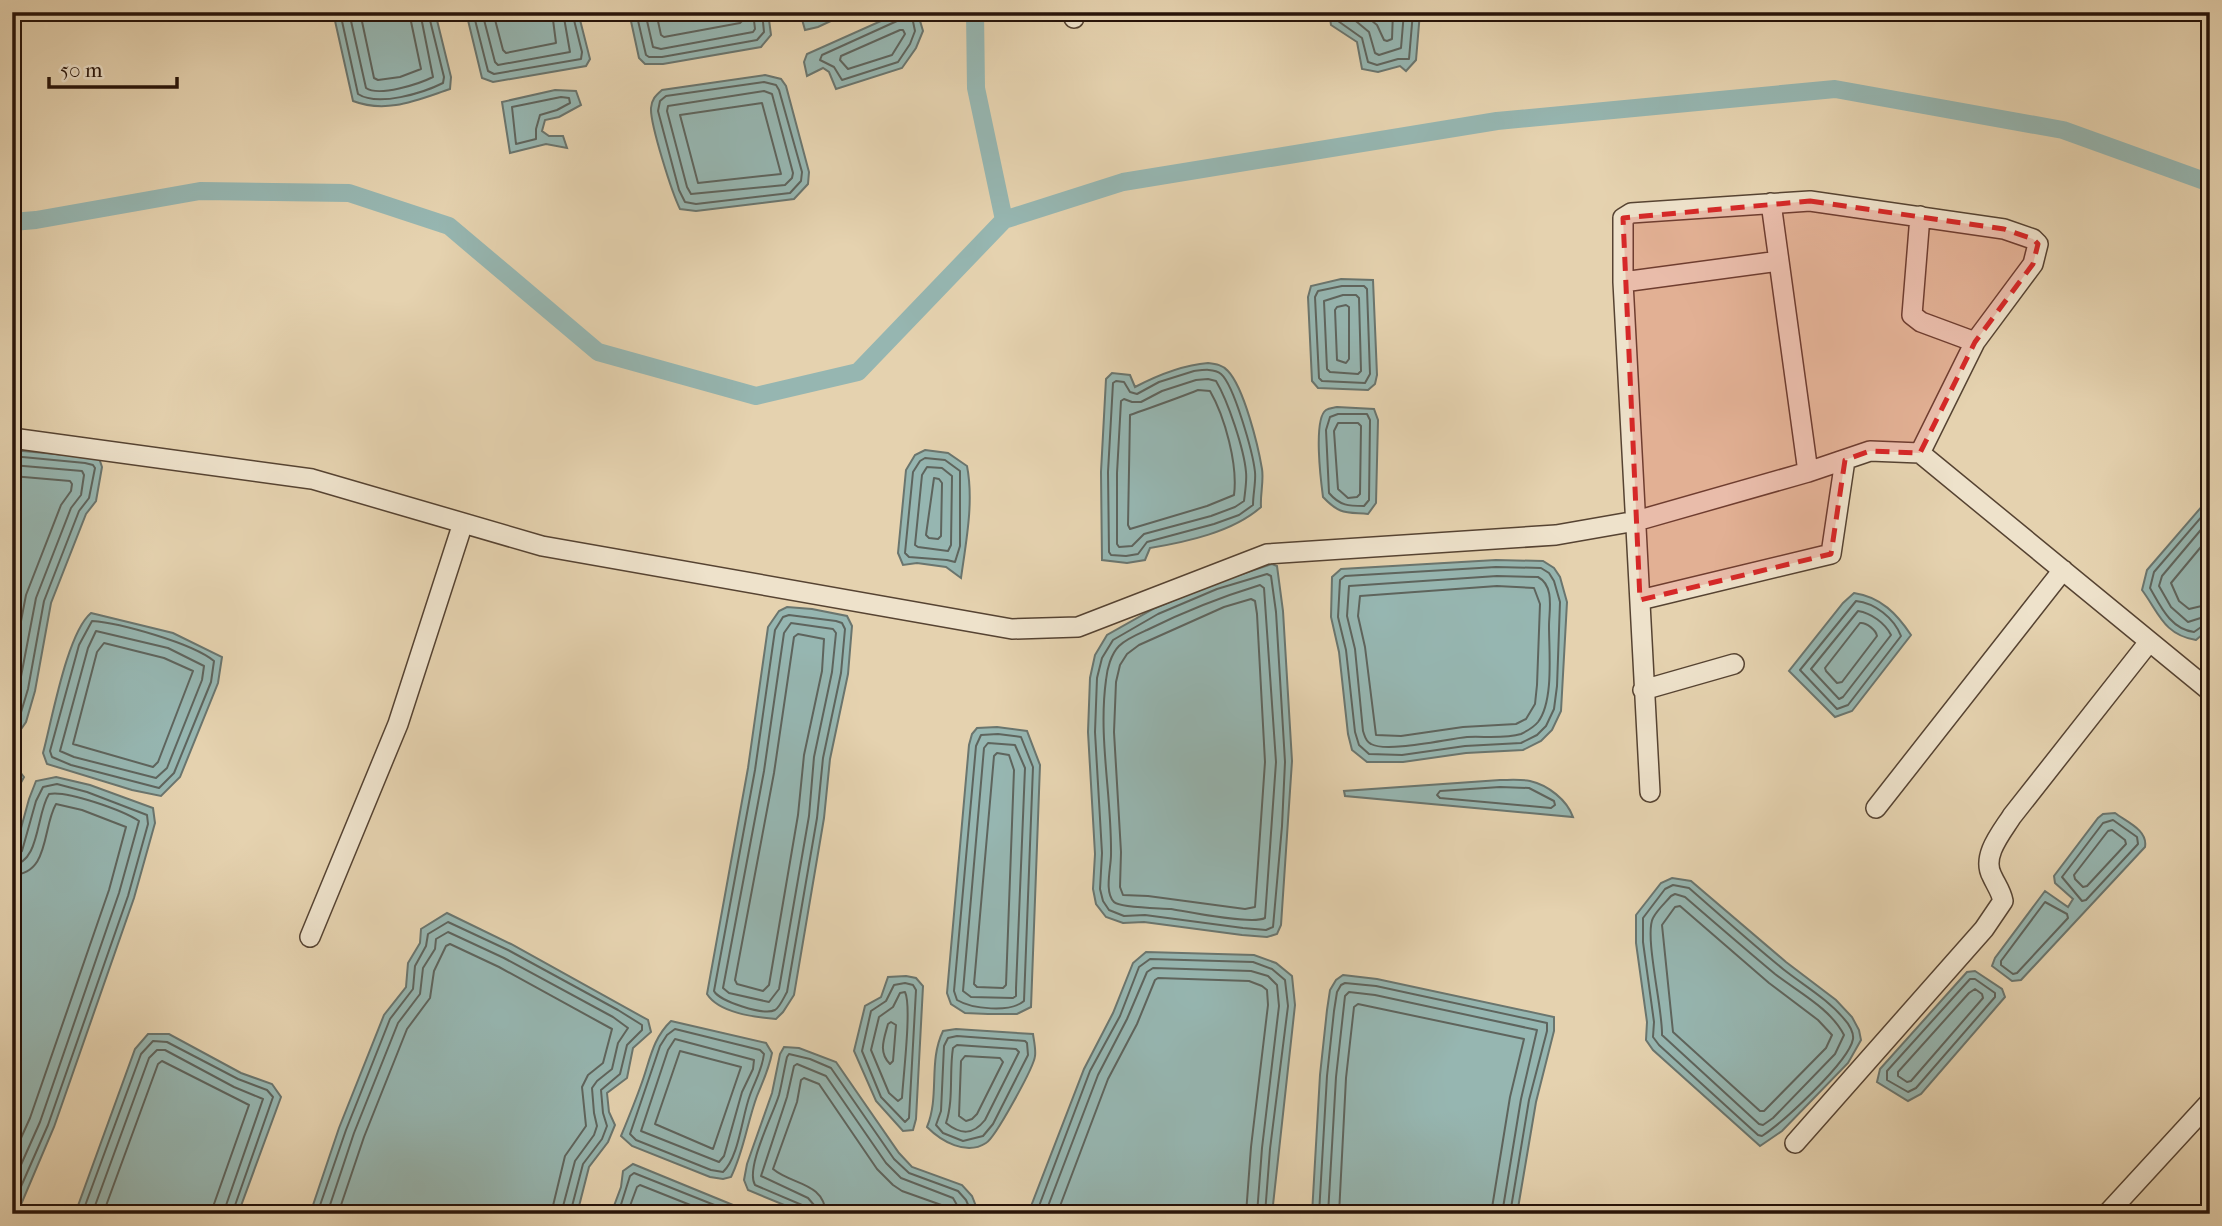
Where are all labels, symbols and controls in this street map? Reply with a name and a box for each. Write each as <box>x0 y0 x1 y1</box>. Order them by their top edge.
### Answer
scale bar <box>49 46 177 90</box>
text: 50 m <box>60 58 103 82</box>

